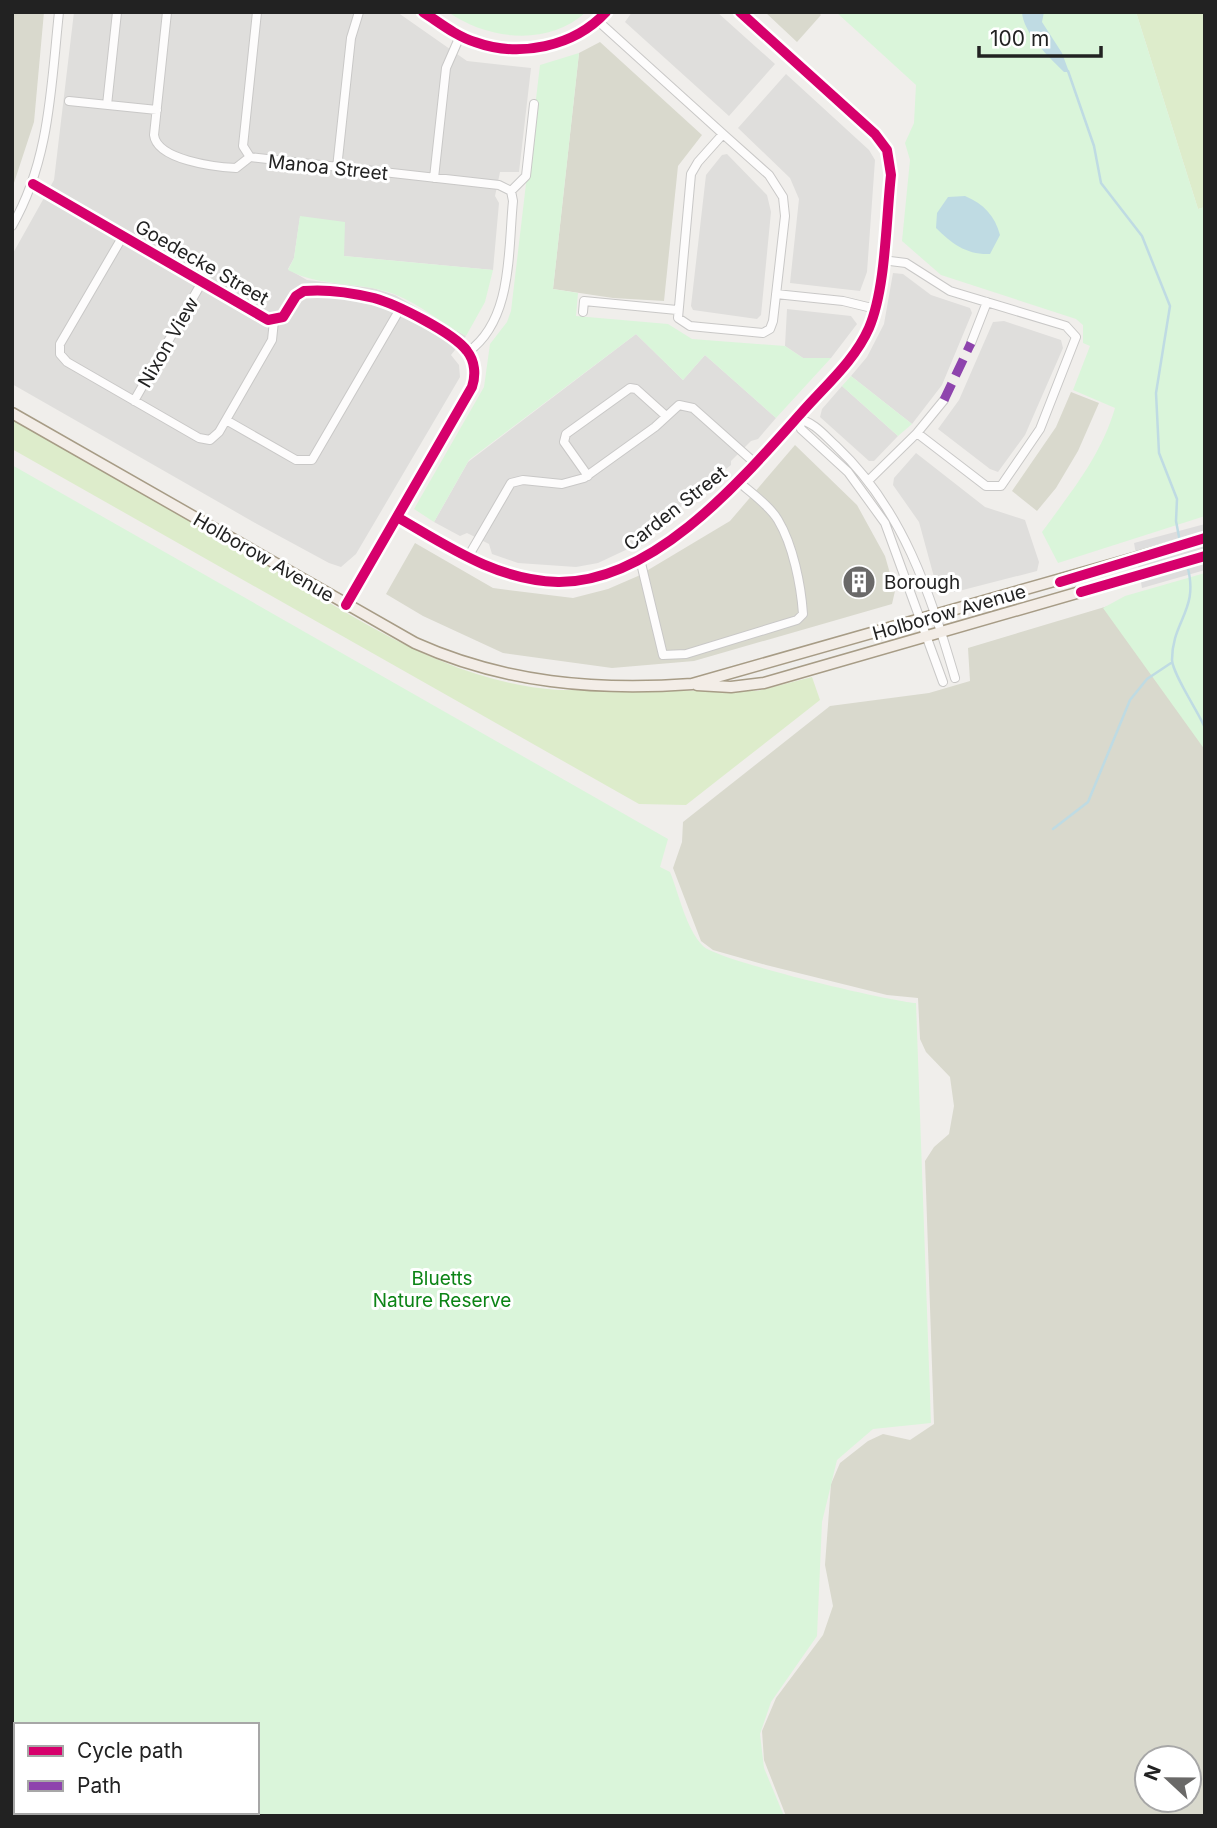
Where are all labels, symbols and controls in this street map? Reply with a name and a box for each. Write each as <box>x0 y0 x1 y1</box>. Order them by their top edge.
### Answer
scale bar <box>979 14 1102 58</box>
text: 100 m <box>990 26 1049 51</box>
street label: Manoa Street <box>267 150 389 185</box>
street label: Goedecke Street <box>131 215 273 310</box>
street label: Nixon View <box>133 293 204 392</box>
street label: Carden Street <box>619 461 731 556</box>
street label: Holborow Avenue <box>189 508 338 607</box>
building icon: Borough <box>840 563 878 601</box>
place label: Borough <box>884 571 960 594</box>
street label: Holborow Avenue <box>870 580 1029 645</box>
park label: Bluetts Nature Reserve <box>373 1267 511 1312</box>
legend <box>14 1723 259 1814</box>
text: Cycle path <box>77 1738 183 1763</box>
north arrow <box>1133 1744 1203 1814</box>
text: N <box>1139 1762 1166 1784</box>
text: Path <box>77 1773 122 1798</box>

